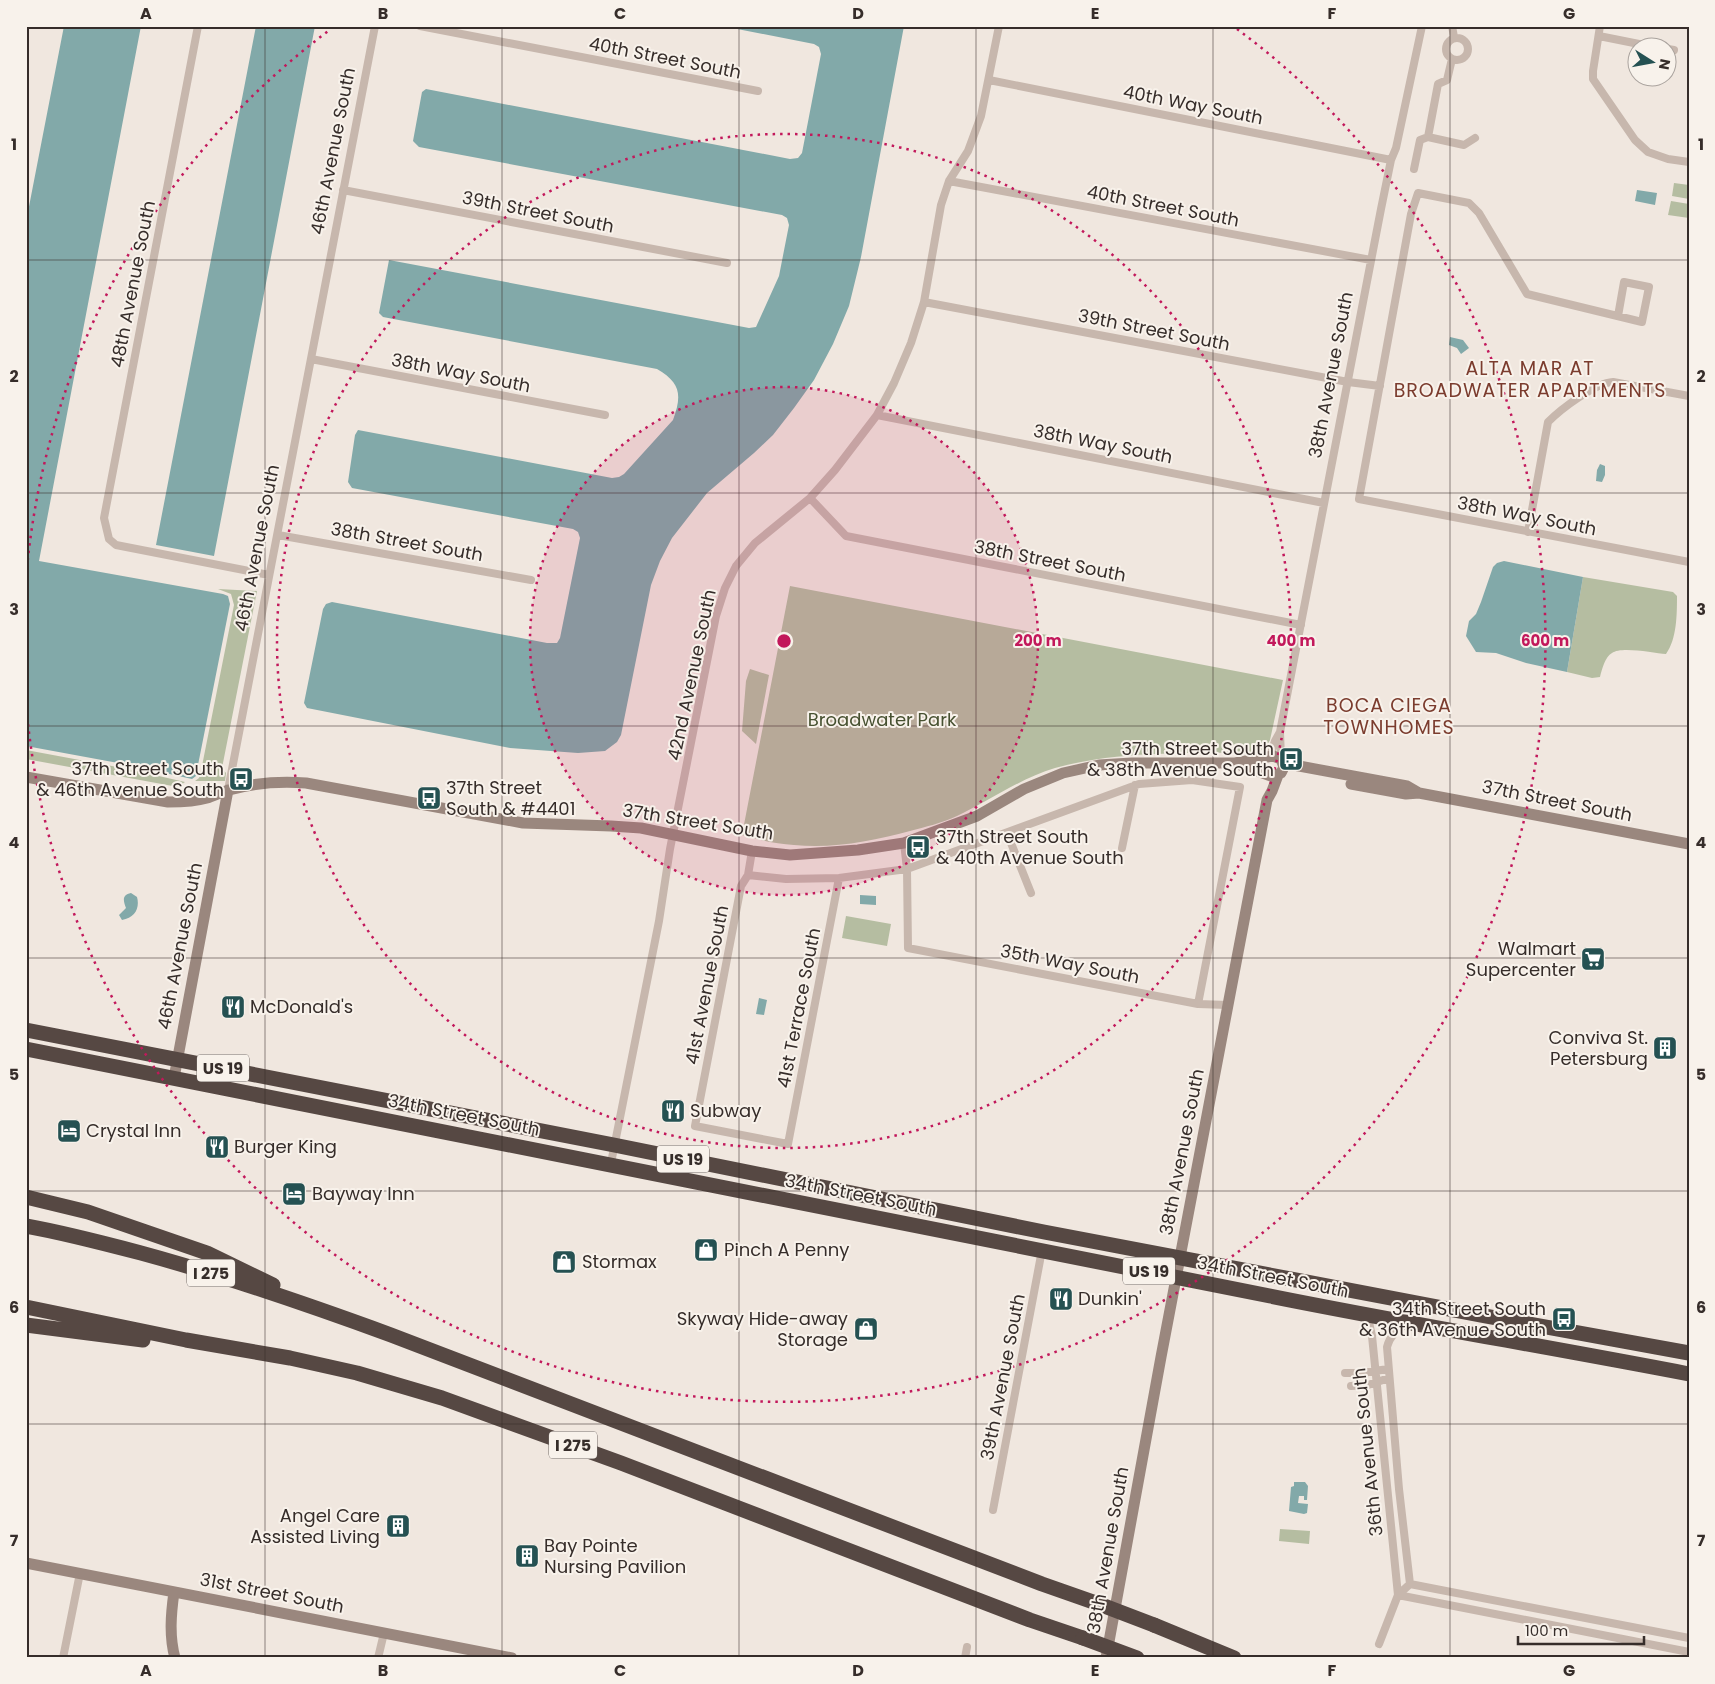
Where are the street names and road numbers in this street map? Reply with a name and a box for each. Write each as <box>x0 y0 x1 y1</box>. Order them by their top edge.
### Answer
street label: 40th Street South <box>587 30 743 85</box>
street label: 46th Avenue South <box>304 65 361 237</box>
street label: 40th Way South <box>1121 79 1265 130</box>
street label: 40th Street South <box>1085 178 1241 233</box>
street label: 39th Street South <box>460 185 616 238</box>
street label: 48th Avenue South <box>104 198 161 370</box>
street label: 38th Avenue South <box>1302 290 1359 460</box>
street label: 39th Street South <box>1076 303 1232 356</box>
street label: 38th Way South <box>389 347 533 398</box>
street label: 38th Way South <box>1031 418 1175 469</box>
street label: 46th Avenue South <box>228 462 285 634</box>
street label: 38th Way South <box>1455 490 1599 541</box>
street label: 38th Street South <box>329 516 485 567</box>
street label: 38th Street South <box>972 534 1128 587</box>
street label: 42nd Avenue South <box>661 587 722 763</box>
street label: 37th Street South <box>1480 774 1634 827</box>
street label: 37th Street South <box>621 797 775 846</box>
street label: 46th Avenue South <box>151 860 208 1032</box>
street label: 41st Avenue South <box>679 903 734 1067</box>
street label: 41st Terrace South <box>771 926 826 1090</box>
street label: 35th Way South <box>998 938 1142 989</box>
road number: US 19 <box>197 1054 249 1082</box>
street label: 38th Avenue South <box>1153 1067 1210 1237</box>
street label: 34th Street South <box>386 1088 542 1141</box>
road number: US 19 <box>657 1146 709 1172</box>
street label: 34th Street South <box>783 1168 939 1221</box>
street label: 34th Street South <box>1195 1250 1351 1303</box>
road number: US 19 <box>1123 1258 1175 1284</box>
road number: I 275 <box>187 1260 235 1286</box>
street label: 39th Avenue South <box>974 1292 1031 1462</box>
street label: 36th Avenue South <box>1346 1367 1389 1537</box>
road number: I 275 <box>549 1432 597 1458</box>
street label: 38th Avenue South <box>1081 1465 1134 1635</box>
street label: 31st Street South <box>198 1566 346 1619</box>

